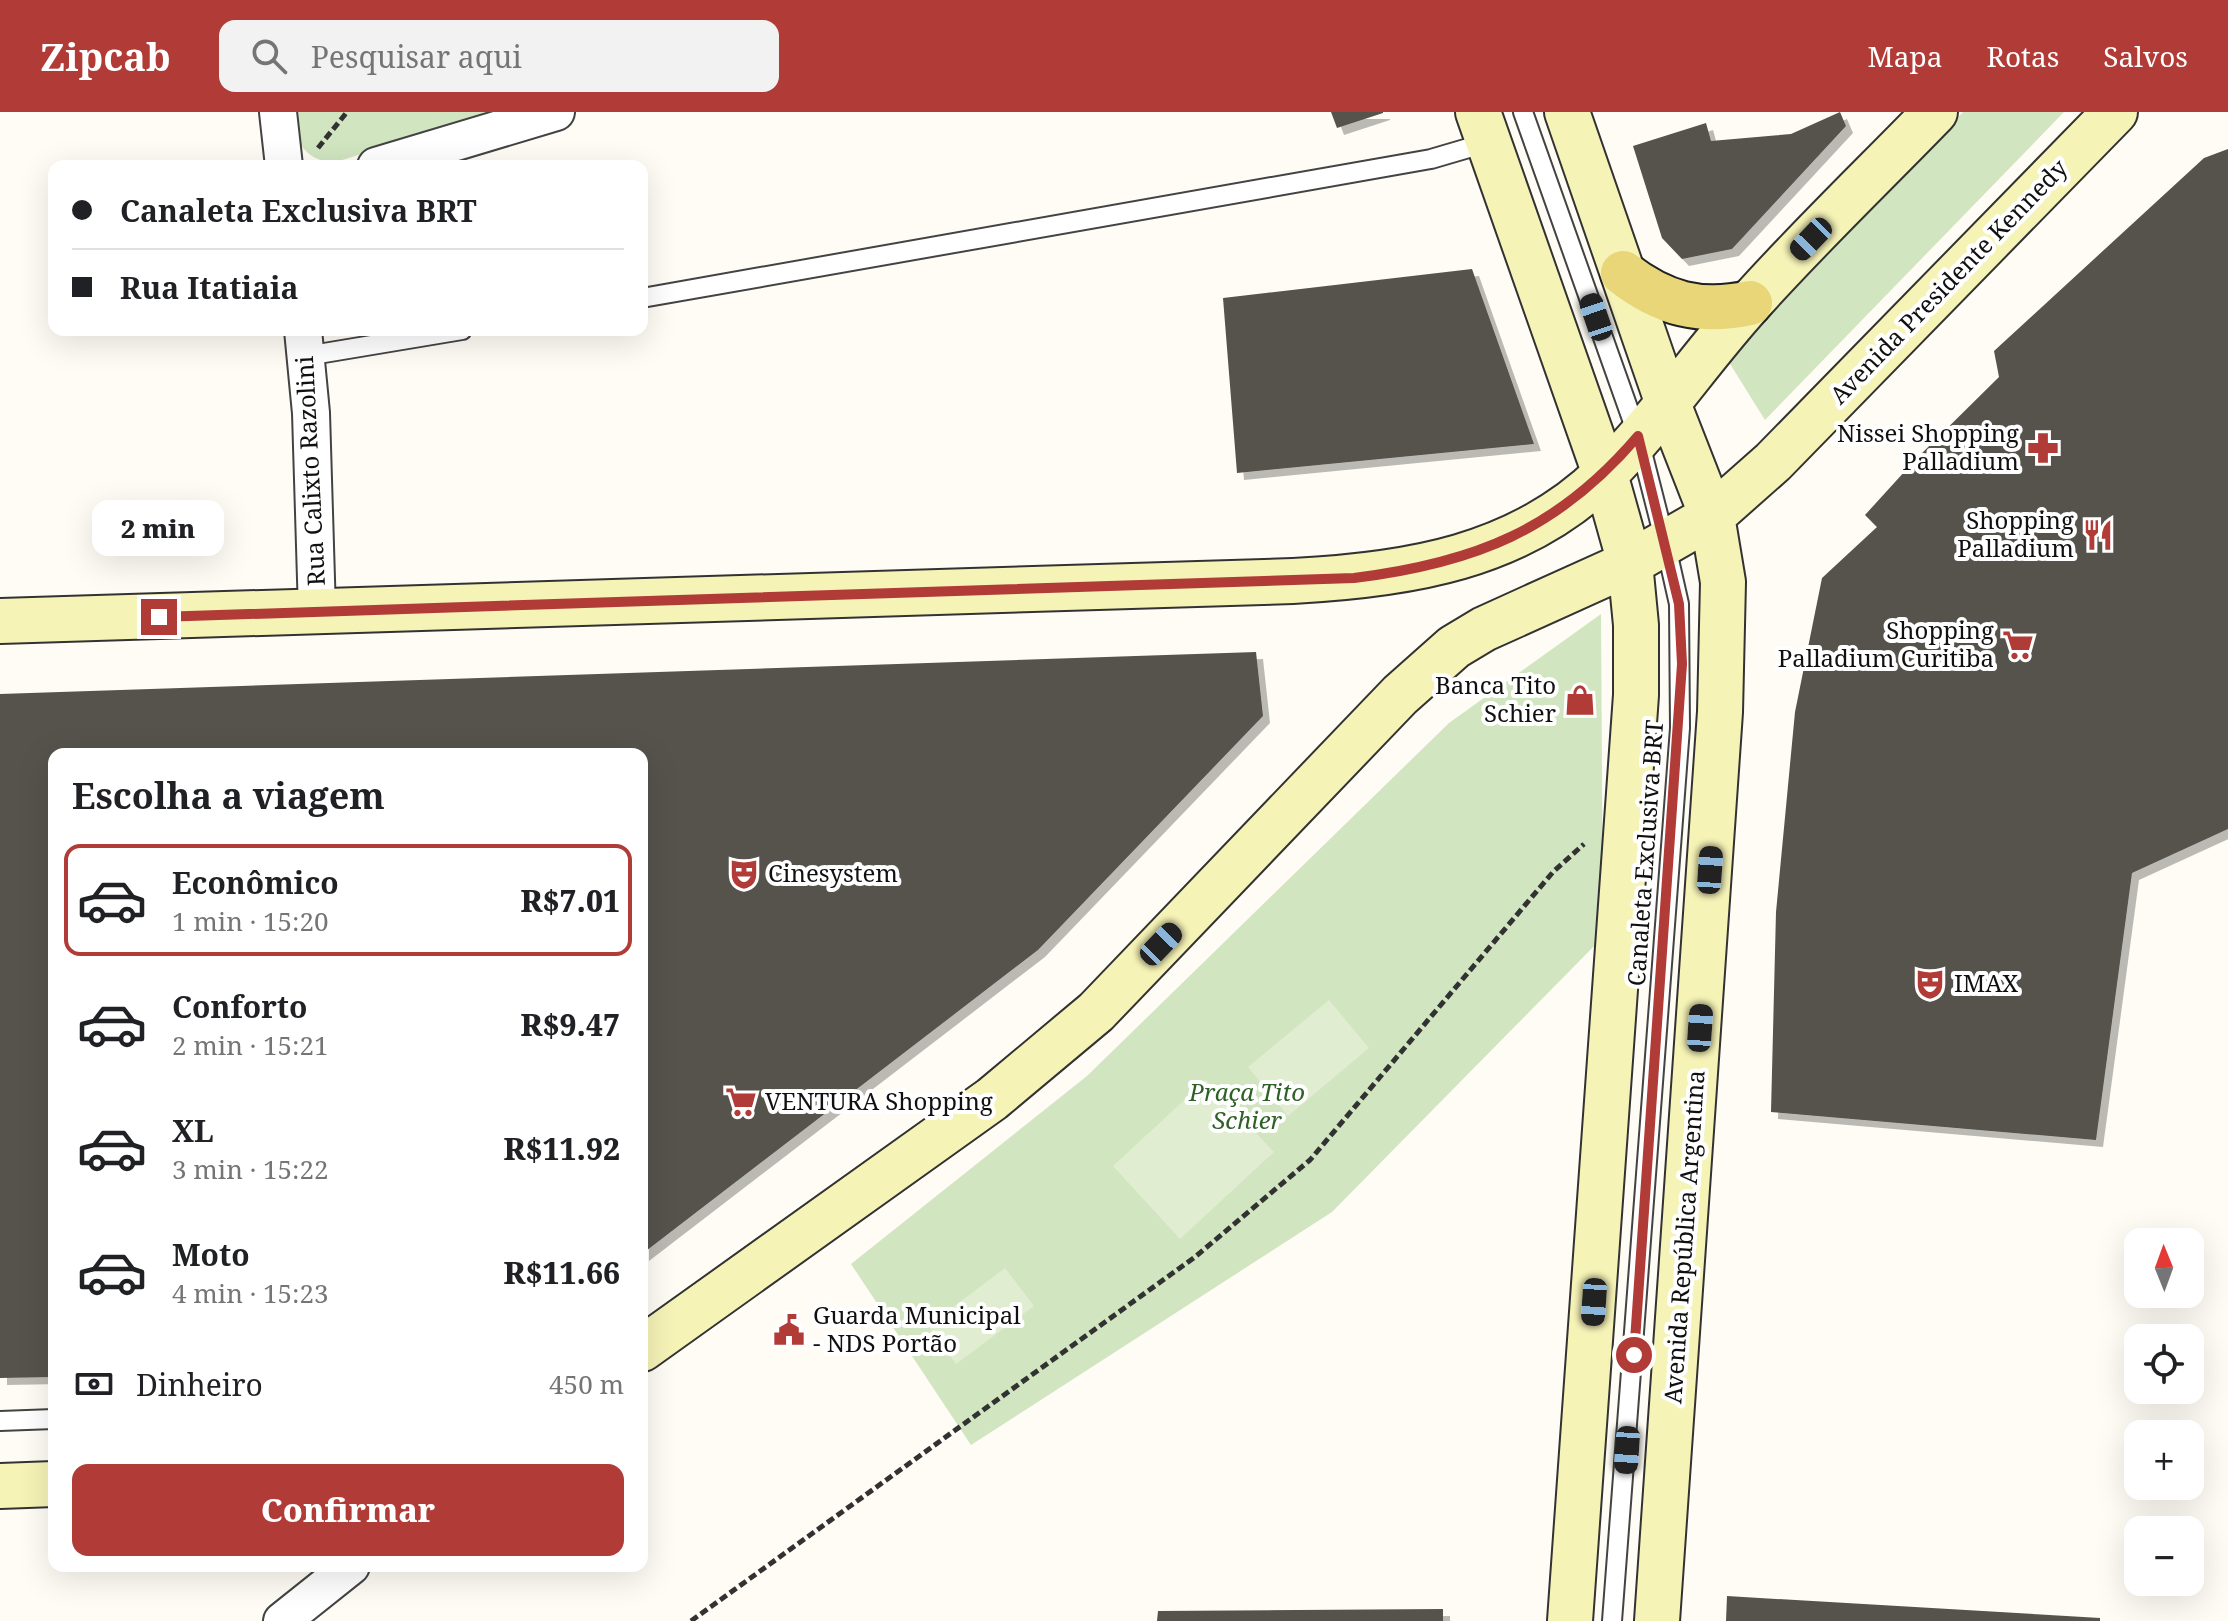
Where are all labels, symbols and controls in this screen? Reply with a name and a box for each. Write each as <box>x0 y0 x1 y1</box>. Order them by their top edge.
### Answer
search box <box>219 20 779 92</box>
text: Zipcab <box>40 30 171 82</box>
icon: search <box>247 34 291 78</box>
text: Pesquisar aqui <box>311 36 522 77</box>
text: Mapa <box>1868 37 1943 75</box>
text: Rotas <box>1987 37 2059 75</box>
text: Salvos <box>2103 37 2188 75</box>
street label: Avenida Presidente Kennedy <box>1822 151 2074 411</box>
text: Canaleta Exclusiva BRT <box>120 190 477 231</box>
car <box>1786 213 1836 265</box>
text: Rua Itatiaia <box>120 267 299 308</box>
car <box>1577 290 1615 344</box>
street label: Rua Calixto Razolini <box>287 355 332 587</box>
place label: Nissei Shopping Palladium <box>1837 416 2019 477</box>
pharmacy icon: Nissei Shopping Palladium <box>2026 431 2060 465</box>
callout: 2 min <box>93 501 225 557</box>
place label: Shopping Palladium <box>1957 503 2074 564</box>
text: 2 min <box>121 510 195 546</box>
restaurant icon: Shopping Palladium <box>2081 518 2115 552</box>
route end <box>141 599 177 635</box>
place label: Shopping Palladium Curitiba <box>1778 613 1994 674</box>
supermarket icon: Shopping Palladium Curitiba <box>2001 628 2035 662</box>
place label: Banca Tito Schier <box>1435 668 1556 729</box>
shop icon: Banca Tito Schier <box>1563 683 1597 717</box>
street label: Canaleta Exclusiva BRT <box>1619 718 1670 987</box>
text: Escolha a viagem <box>72 771 385 820</box>
car <box>1696 845 1724 895</box>
place label: Cinesystem <box>768 856 898 889</box>
theatre icon: Cinesystem <box>727 857 761 891</box>
text: Econômico <box>172 862 339 903</box>
icon: car <box>76 864 148 936</box>
text: R$7.01 <box>521 880 620 921</box>
text: 1 min · 15:20 <box>172 903 329 939</box>
car <box>1136 918 1186 970</box>
place label: IMAX <box>1954 966 2018 999</box>
theatre icon: IMAX <box>1913 967 1947 1001</box>
text: Conforto <box>172 986 307 1027</box>
icon: car <box>76 988 148 1060</box>
car <box>1686 1003 1714 1053</box>
text: R$9.47 <box>521 1004 620 1045</box>
text: 2 min · 15:21 <box>172 1027 329 1063</box>
street label: Avenida República Argentina <box>1655 1069 1712 1405</box>
park label: Praça Tito Schier <box>1188 1075 1305 1136</box>
place label: VENTURA Shopping <box>765 1084 993 1117</box>
supermarket icon: VENTURA Shopping <box>724 1085 758 1119</box>
text: XL <box>172 1110 214 1151</box>
icon: car <box>76 1112 148 1184</box>
text: R$11.92 <box>504 1128 620 1169</box>
text: 3 min · 15:22 <box>172 1151 329 1187</box>
north arrow <box>2124 1228 2204 1308</box>
map controls <box>2124 1228 2204 1596</box>
text: Moto <box>172 1234 250 1275</box>
icon: car <box>76 1236 148 1308</box>
text: R$11.66 <box>504 1252 620 1293</box>
text: 4 min · 15:23 <box>172 1275 329 1311</box>
car <box>1580 1277 1608 1327</box>
place label: Guarda Municipal - NDS Portão <box>813 1298 1021 1359</box>
public building icon: Guarda Municipal - NDS Portão <box>772 1313 806 1347</box>
button: locate <box>2124 1324 2204 1404</box>
route start <box>1616 1337 1652 1373</box>
icon: cash <box>72 1362 116 1406</box>
text: Dinheiro <box>136 1364 263 1405</box>
text: 450 m <box>549 1366 624 1402</box>
button: + <box>2124 1420 2204 1500</box>
car <box>1613 1425 1641 1475</box>
button: Confirmar <box>72 1464 624 1556</box>
button: − <box>2124 1516 2204 1596</box>

